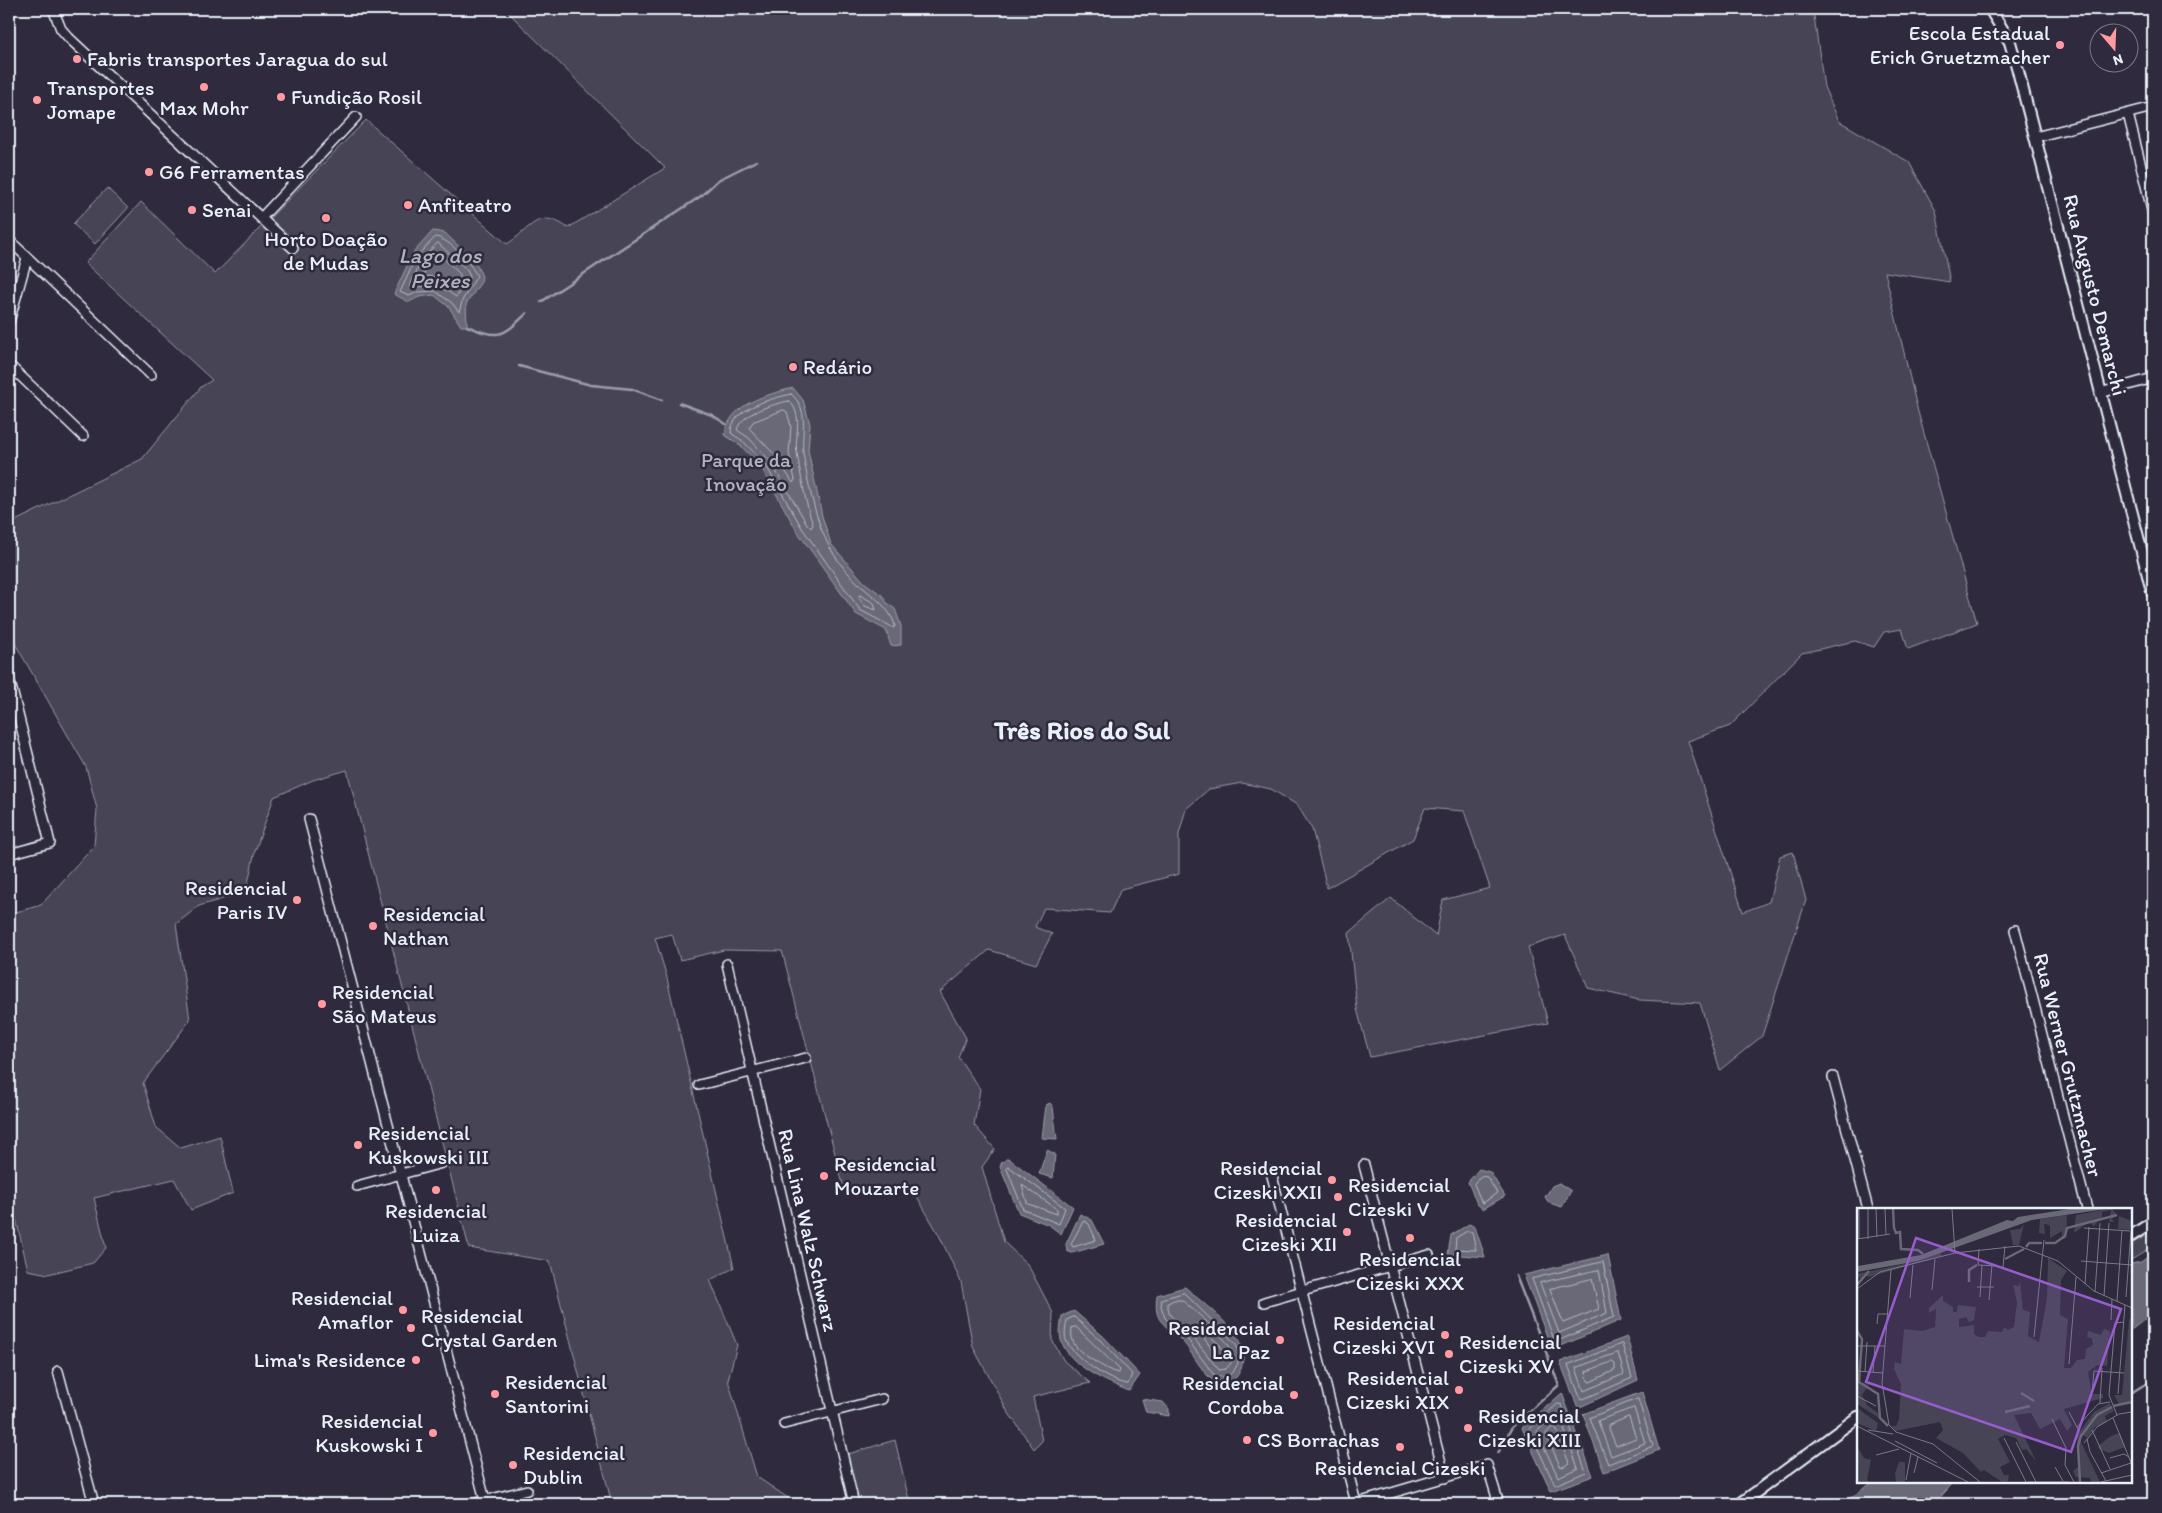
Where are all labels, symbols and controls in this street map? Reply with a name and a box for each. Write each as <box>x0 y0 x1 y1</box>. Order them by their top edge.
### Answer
place label: Escola Estadual Erich Gruetzmacher <box>1870 20 2051 69</box>
north arrow <box>2090 22 2140 72</box>
marker: Escola Estadual Erich Gruetzmacher <box>2054 39 2066 51</box>
place label: Fabris transportes Jaragua do sul <box>87 46 388 71</box>
text: N <box>2111 50 2125 69</box>
marker: Fabris transportes Jaragua do sul <box>71 53 83 65</box>
place label: Transportes Jomape <box>47 75 154 124</box>
marker: Max Mohr <box>198 81 210 93</box>
place label: Fundição Rosil <box>291 84 422 109</box>
marker: Fundição Rosil <box>275 91 287 103</box>
marker: Transportes Jomape <box>31 94 43 106</box>
place label: Max Mohr <box>159 95 249 120</box>
place label: G6 Ferramentas <box>159 159 305 184</box>
marker: G6 Ferramentas <box>143 166 155 178</box>
place label: Anfiteatro <box>418 192 512 217</box>
street label: Rua Augusto Demarchi <box>2058 192 2133 398</box>
place label: Senai <box>202 197 251 222</box>
marker: Anfiteatro <box>402 199 414 211</box>
marker: Senai <box>186 204 198 216</box>
marker: Horto Doação de Mudas <box>320 212 332 224</box>
place label: Horto Doação de Mudas <box>264 226 388 275</box>
water label: Lago dos Peixes <box>399 242 483 294</box>
place label: Redário <box>803 354 872 379</box>
marker: Redário <box>787 361 799 373</box>
park label: Parque da Inovação <box>701 447 791 496</box>
district label: Três Rios do Sul <box>993 714 1171 746</box>
place label: Residencial Paris IV <box>185 875 288 924</box>
marker: Residencial Paris IV <box>291 894 303 906</box>
place label: Residencial Nathan <box>383 901 485 950</box>
marker: Residencial Nathan <box>367 920 379 932</box>
street label: Rua Werner Grutzmacher <box>2029 950 2109 1180</box>
place label: Residencial São Mateus <box>332 979 436 1028</box>
marker: Residencial São Mateus <box>316 998 328 1010</box>
place label: Residencial Kuskowski III <box>368 1120 489 1169</box>
street label: Rua Lina Walz Schwarz <box>773 1126 844 1334</box>
marker: Residencial Kuskowski III <box>352 1139 364 1151</box>
place label: Residencial Mouzarte <box>834 1151 936 1200</box>
place label: Residencial Cizeski XXII <box>1214 1155 1322 1204</box>
marker: Residencial Mouzarte <box>818 1170 830 1182</box>
place label: Residencial Cizeski V <box>1348 1172 1450 1221</box>
marker: Residencial Cizeski XXII <box>1326 1174 1338 1186</box>
marker: Residencial Luiza <box>430 1184 442 1196</box>
marker: Residencial Cizeski V <box>1332 1191 1344 1203</box>
place label: Residencial Luiza <box>385 1198 487 1247</box>
place label: Residencial Cizeski XII <box>1235 1207 1337 1256</box>
inset map <box>1857 1208 2132 1483</box>
marker: Residencial Cizeski XII <box>1341 1226 1353 1238</box>
marker: Residencial Cizeski XXX <box>1404 1232 1416 1244</box>
place label: Residencial Cizeski XXX <box>1356 1246 1465 1295</box>
place label: Residencial Amaflor <box>291 1285 394 1334</box>
place label: Residencial Crystal Garden <box>421 1303 558 1352</box>
marker: Residencial Amaflor <box>397 1304 409 1316</box>
place label: Residencial Cizeski XVI <box>1333 1310 1435 1359</box>
place label: Residencial La Paz <box>1168 1315 1270 1364</box>
marker: Residencial Crystal Garden <box>405 1322 417 1334</box>
marker: Residencial Cizeski XVI <box>1439 1329 1451 1341</box>
place label: Residencial Cizeski XV <box>1459 1329 1561 1378</box>
marker: Residencial La Paz <box>1274 1334 1286 1346</box>
place label: Lima's Residence <box>254 1347 406 1372</box>
marker: Residencial Cizeski XV <box>1443 1348 1455 1360</box>
marker: Lima's Residence <box>410 1354 422 1366</box>
place label: Residencial Cizeski XIX <box>1346 1365 1449 1414</box>
place label: Residencial Santorini <box>505 1369 607 1418</box>
place label: Residencial Cordoba <box>1182 1370 1284 1419</box>
marker: Residencial Cizeski XIX <box>1453 1384 1465 1396</box>
marker: Residencial Santorini <box>489 1388 501 1400</box>
marker: Residencial Cordoba <box>1288 1389 1300 1401</box>
place label: Residencial Cizeski XIII <box>1478 1403 1581 1452</box>
place label: Residencial Kuskowski I <box>315 1408 423 1457</box>
marker: Residencial Cizeski XIII <box>1462 1422 1474 1434</box>
marker: Residencial Kuskowski I <box>427 1427 439 1439</box>
place label: CS Borrachas <box>1257 1427 1380 1452</box>
marker: CS Borrachas <box>1241 1434 1253 1446</box>
place label: Residencial Dublin <box>523 1440 625 1489</box>
marker: Residencial Cizeski <box>1394 1441 1406 1453</box>
place label: Residencial Cizeski <box>1315 1455 1485 1480</box>
marker: Residencial Dublin <box>507 1459 519 1471</box>

